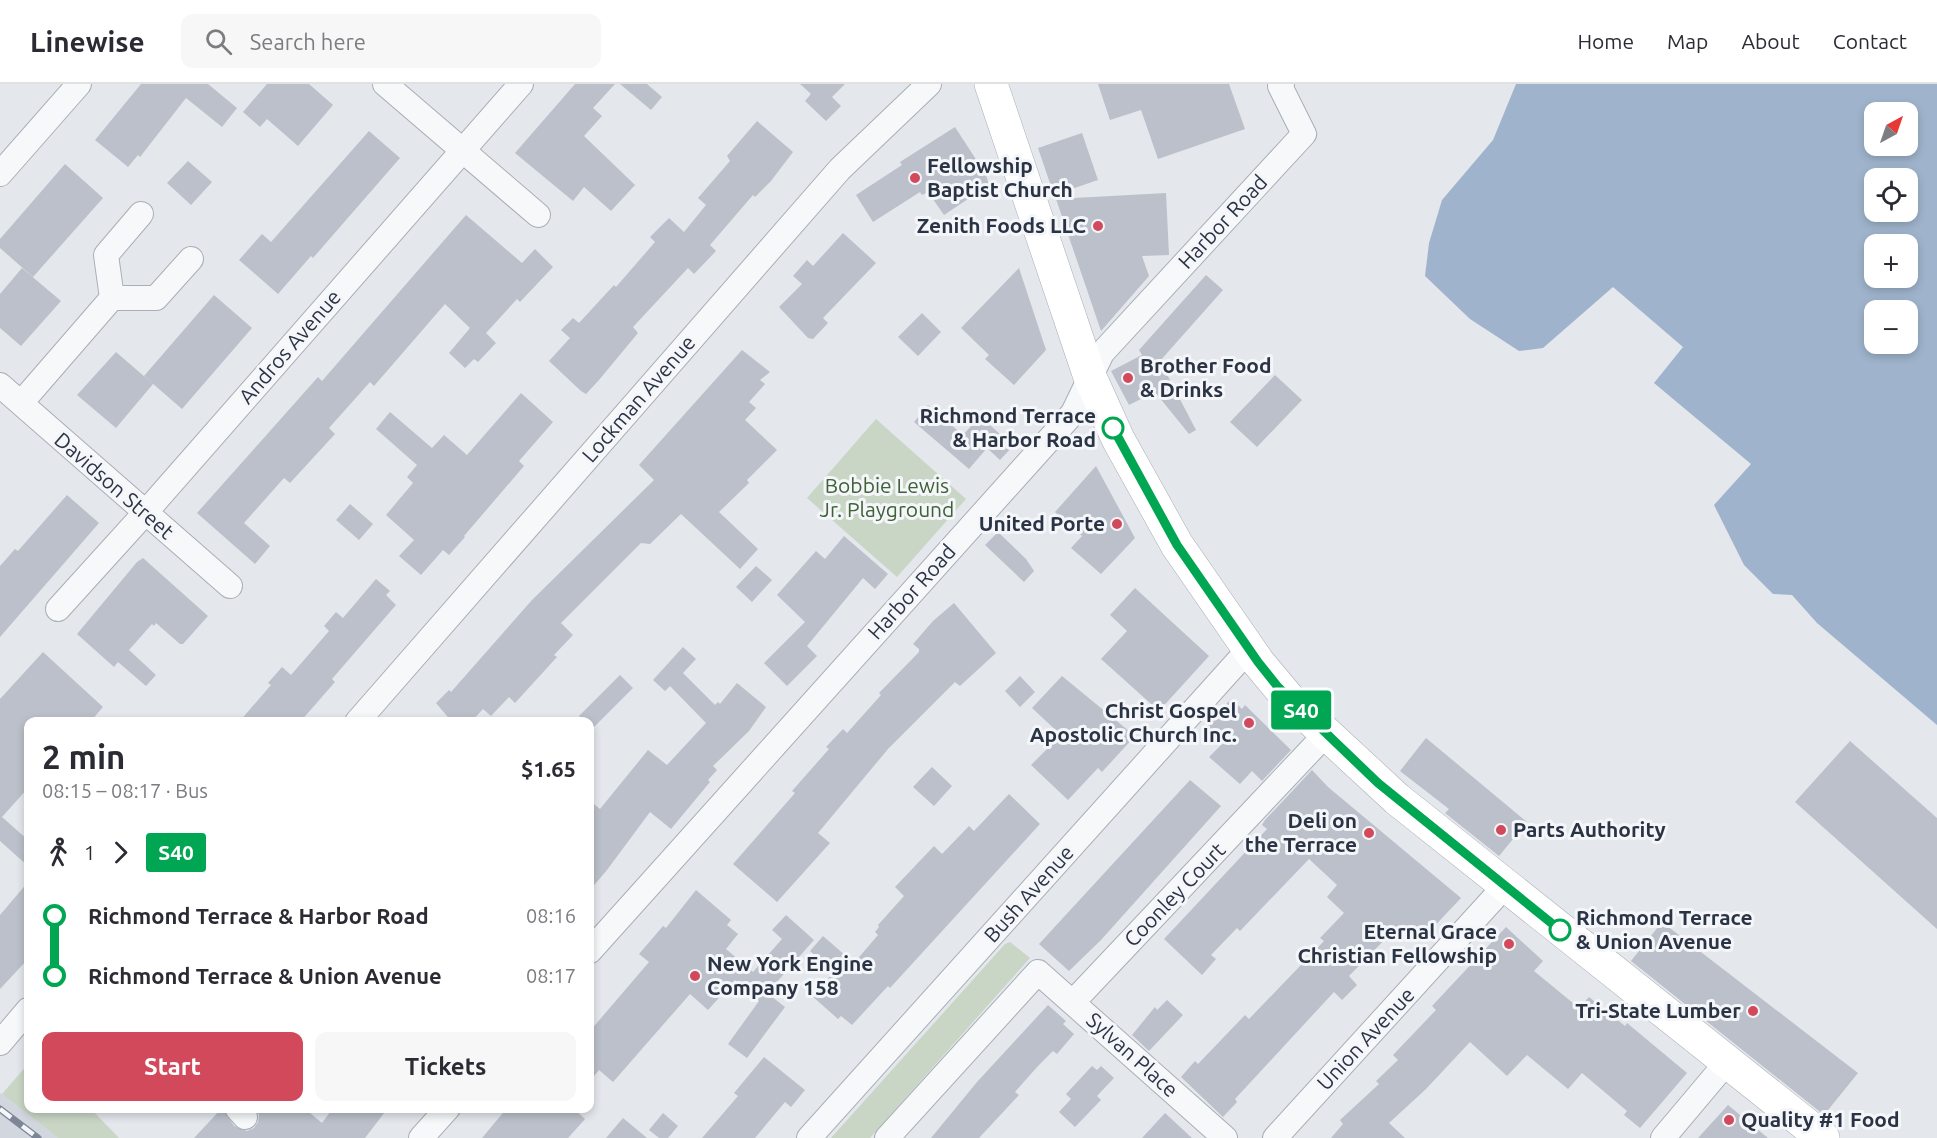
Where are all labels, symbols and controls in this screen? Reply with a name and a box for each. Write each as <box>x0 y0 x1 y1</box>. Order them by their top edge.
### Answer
search box <box>181 14 601 68</box>
icon: search <box>202 25 235 58</box>
text: Linewise <box>30 26 145 57</box>
text: Search here <box>250 29 366 54</box>
text: Home <box>1577 29 1634 53</box>
text: Map <box>1667 29 1708 53</box>
text: About <box>1741 29 1800 53</box>
text: Contact <box>1833 29 1907 53</box>
north arrow <box>1864 102 1918 156</box>
map controls <box>1864 102 1918 354</box>
place label: Fellowship Baptist Church <box>927 153 1073 201</box>
button: locate <box>1864 168 1918 222</box>
street label: Harbor Road <box>1173 170 1272 273</box>
marker: Fellowship Baptist Church <box>908 171 922 185</box>
place label: Zenith Foods LLC <box>917 213 1086 237</box>
marker: Zenith Foods LLC <box>1091 219 1105 233</box>
button: + <box>1864 234 1918 288</box>
street label: Andros Avenue <box>233 285 345 408</box>
button: − <box>1864 300 1918 354</box>
street label: Lockman Avenue <box>577 330 700 467</box>
place label: Brother Food & Drinks <box>1140 353 1272 401</box>
marker: Brother Food & Drinks <box>1121 371 1135 385</box>
place label: Richmond Terrace & Harbor Road <box>919 403 1096 451</box>
marker: Richmond Terrace & Harbor Road <box>1102 417 1124 439</box>
street label: Davidson Street <box>50 427 179 544</box>
park label: Bobbie Lewis Jr. Playground <box>820 473 954 521</box>
place label: United Porte <box>979 511 1105 535</box>
marker: United Porte <box>1110 517 1124 531</box>
street label: Harbor Road <box>862 539 960 644</box>
line badge: S40 <box>1266 690 1336 730</box>
place label: Christ Gospel Apostolic Church Inc. <box>1030 698 1237 746</box>
text: S40 <box>1283 698 1319 722</box>
marker: Christ Gospel Apostolic Church Inc. <box>1242 716 1256 730</box>
text: 2 min <box>42 738 125 775</box>
text: $1.65 <box>521 756 576 781</box>
text: 08:15 – 08:17 · Bus <box>42 779 208 802</box>
place label: Deli on the Terrace <box>1245 808 1357 856</box>
place label: Parts Authority <box>1513 817 1666 841</box>
marker: Parts Authority <box>1494 823 1508 837</box>
marker: Deli on the Terrace <box>1362 826 1376 840</box>
icon: walk <box>42 836 75 869</box>
icon: forward <box>104 836 137 869</box>
street label: Coonley Court <box>1119 837 1230 951</box>
text: S40 <box>158 840 194 864</box>
street label: Bush Avenue <box>979 840 1078 947</box>
text: 1 <box>84 841 95 864</box>
text: Richmond Terrace & Harbor Road <box>88 903 429 928</box>
text: 08:16 <box>526 904 576 927</box>
place label: Richmond Terrace & Union Avenue <box>1576 905 1753 953</box>
place label: Eternal Grace Christian Fellowship <box>1297 919 1497 967</box>
marker: Richmond Terrace & Union Avenue <box>1549 919 1571 941</box>
marker: Eternal Grace Christian Fellowship <box>1502 937 1516 951</box>
place label: New York Engine Company 158 <box>707 951 873 999</box>
text: Richmond Terrace & Union Avenue <box>88 963 442 988</box>
text: 08:17 <box>526 964 576 987</box>
marker: New York Engine Company 158 <box>688 969 702 983</box>
street label: Union Avenue <box>1312 982 1419 1095</box>
place label: Tri-State Lumber <box>1575 998 1741 1022</box>
marker: Tri-State Lumber <box>1746 1004 1760 1018</box>
street label: Sylvan Place <box>1082 1007 1183 1101</box>
button: Start <box>42 1032 303 1101</box>
button: Tickets <box>315 1032 576 1101</box>
place label: Quality #1 Food <box>1741 1107 1900 1131</box>
marker: Quality #1 Food <box>1722 1113 1736 1127</box>

